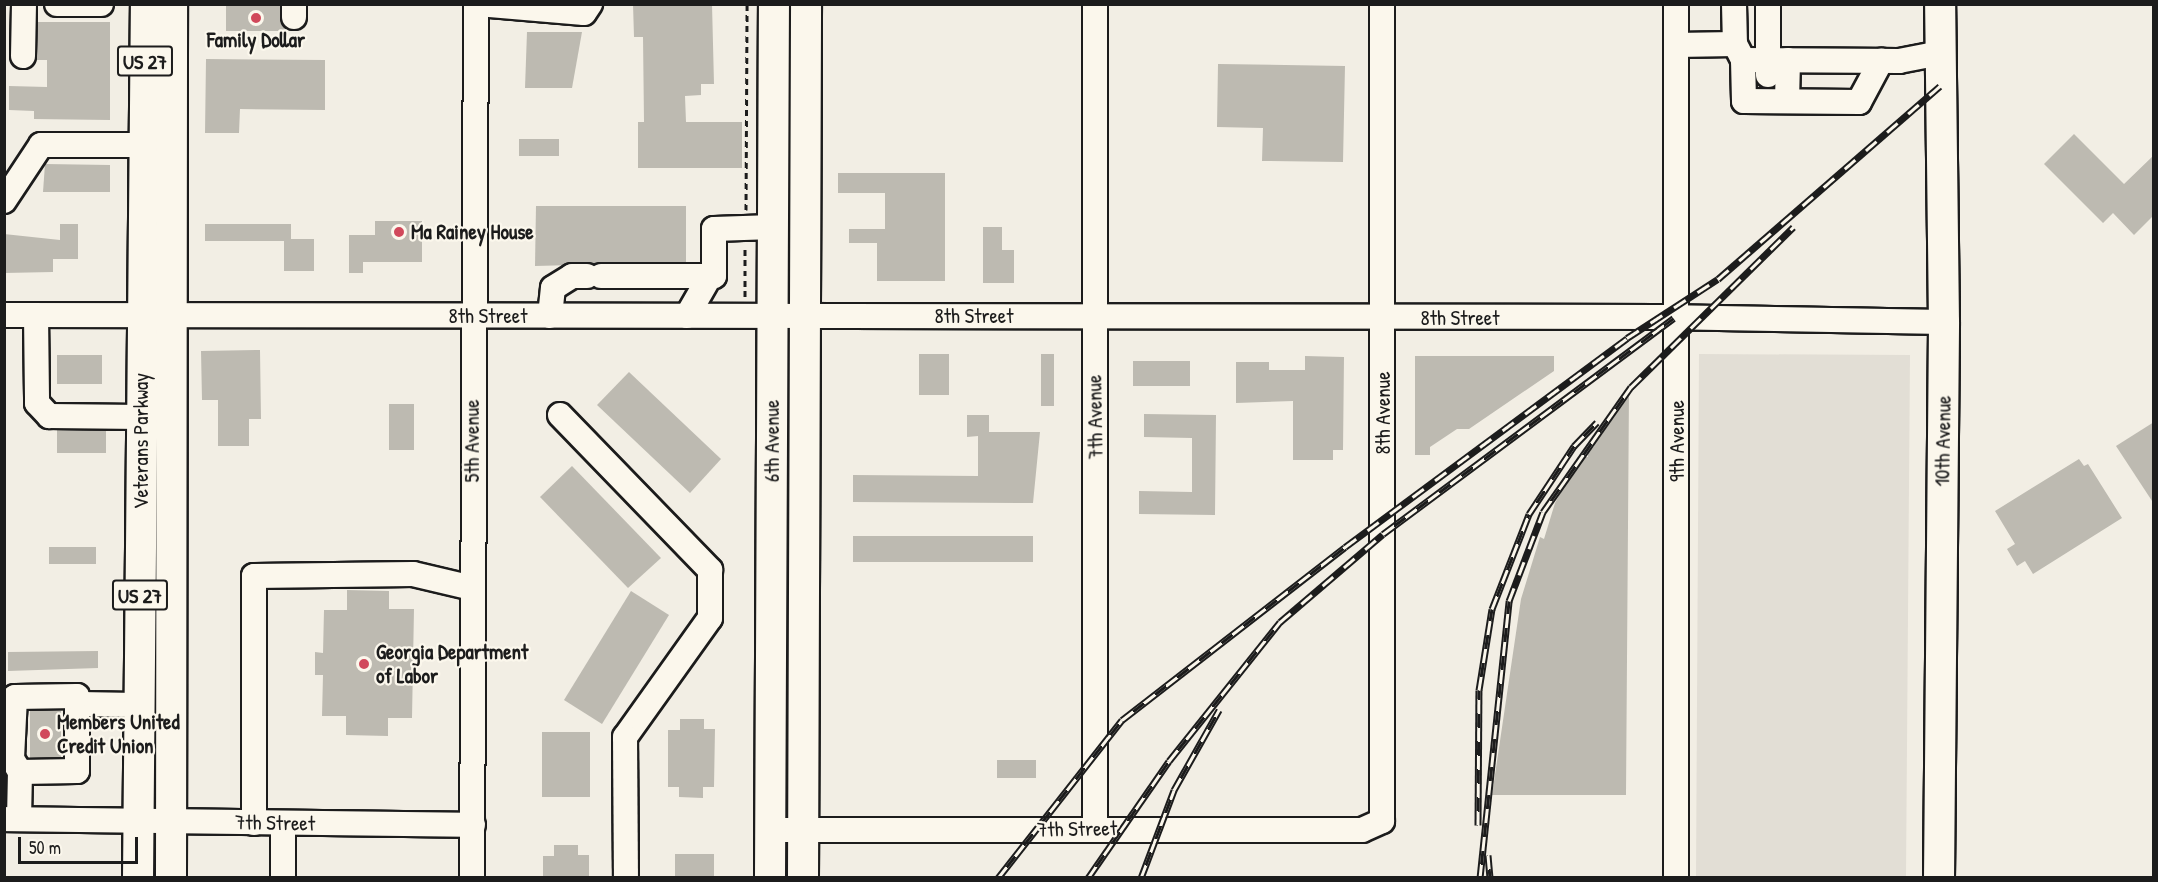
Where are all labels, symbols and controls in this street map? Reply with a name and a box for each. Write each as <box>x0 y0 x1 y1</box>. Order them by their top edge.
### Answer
marker: Family Dollar <box>249 11 263 25</box>
place label: Family Dollar <box>207 27 305 53</box>
road number: US 27 <box>116 44 174 78</box>
place label: Ma Rainey House <box>411 219 534 245</box>
marker: Ma Rainey House <box>392 225 406 239</box>
street label: 8th Street <box>449 303 527 329</box>
street label: 8th Street <box>935 303 1013 329</box>
street label: 8th Street <box>1421 305 1499 331</box>
street label: 8th Avenue <box>1370 371 1396 455</box>
street label: Veterans Parkway <box>128 373 154 509</box>
street label: 7th Avenue <box>1082 375 1108 459</box>
street label: 10th Avenue <box>1930 395 1956 487</box>
street label: 5th Avenue <box>459 399 485 483</box>
street label: 6th Avenue <box>759 400 785 482</box>
street label: 9th Avenue <box>1664 400 1690 482</box>
road number: US 27 <box>112 578 168 612</box>
place label: Georgia Department of Labor <box>376 639 528 689</box>
marker: Georgia Department of Labor <box>357 657 371 671</box>
place label: Members United Credit Union <box>57 709 180 759</box>
marker: Members United Credit Union <box>38 727 52 741</box>
street label: 7th Street <box>235 810 315 836</box>
street label: 7th Street <box>1037 816 1117 842</box>
scale bar <box>21 825 141 863</box>
text: 50 m <box>29 835 61 860</box>

